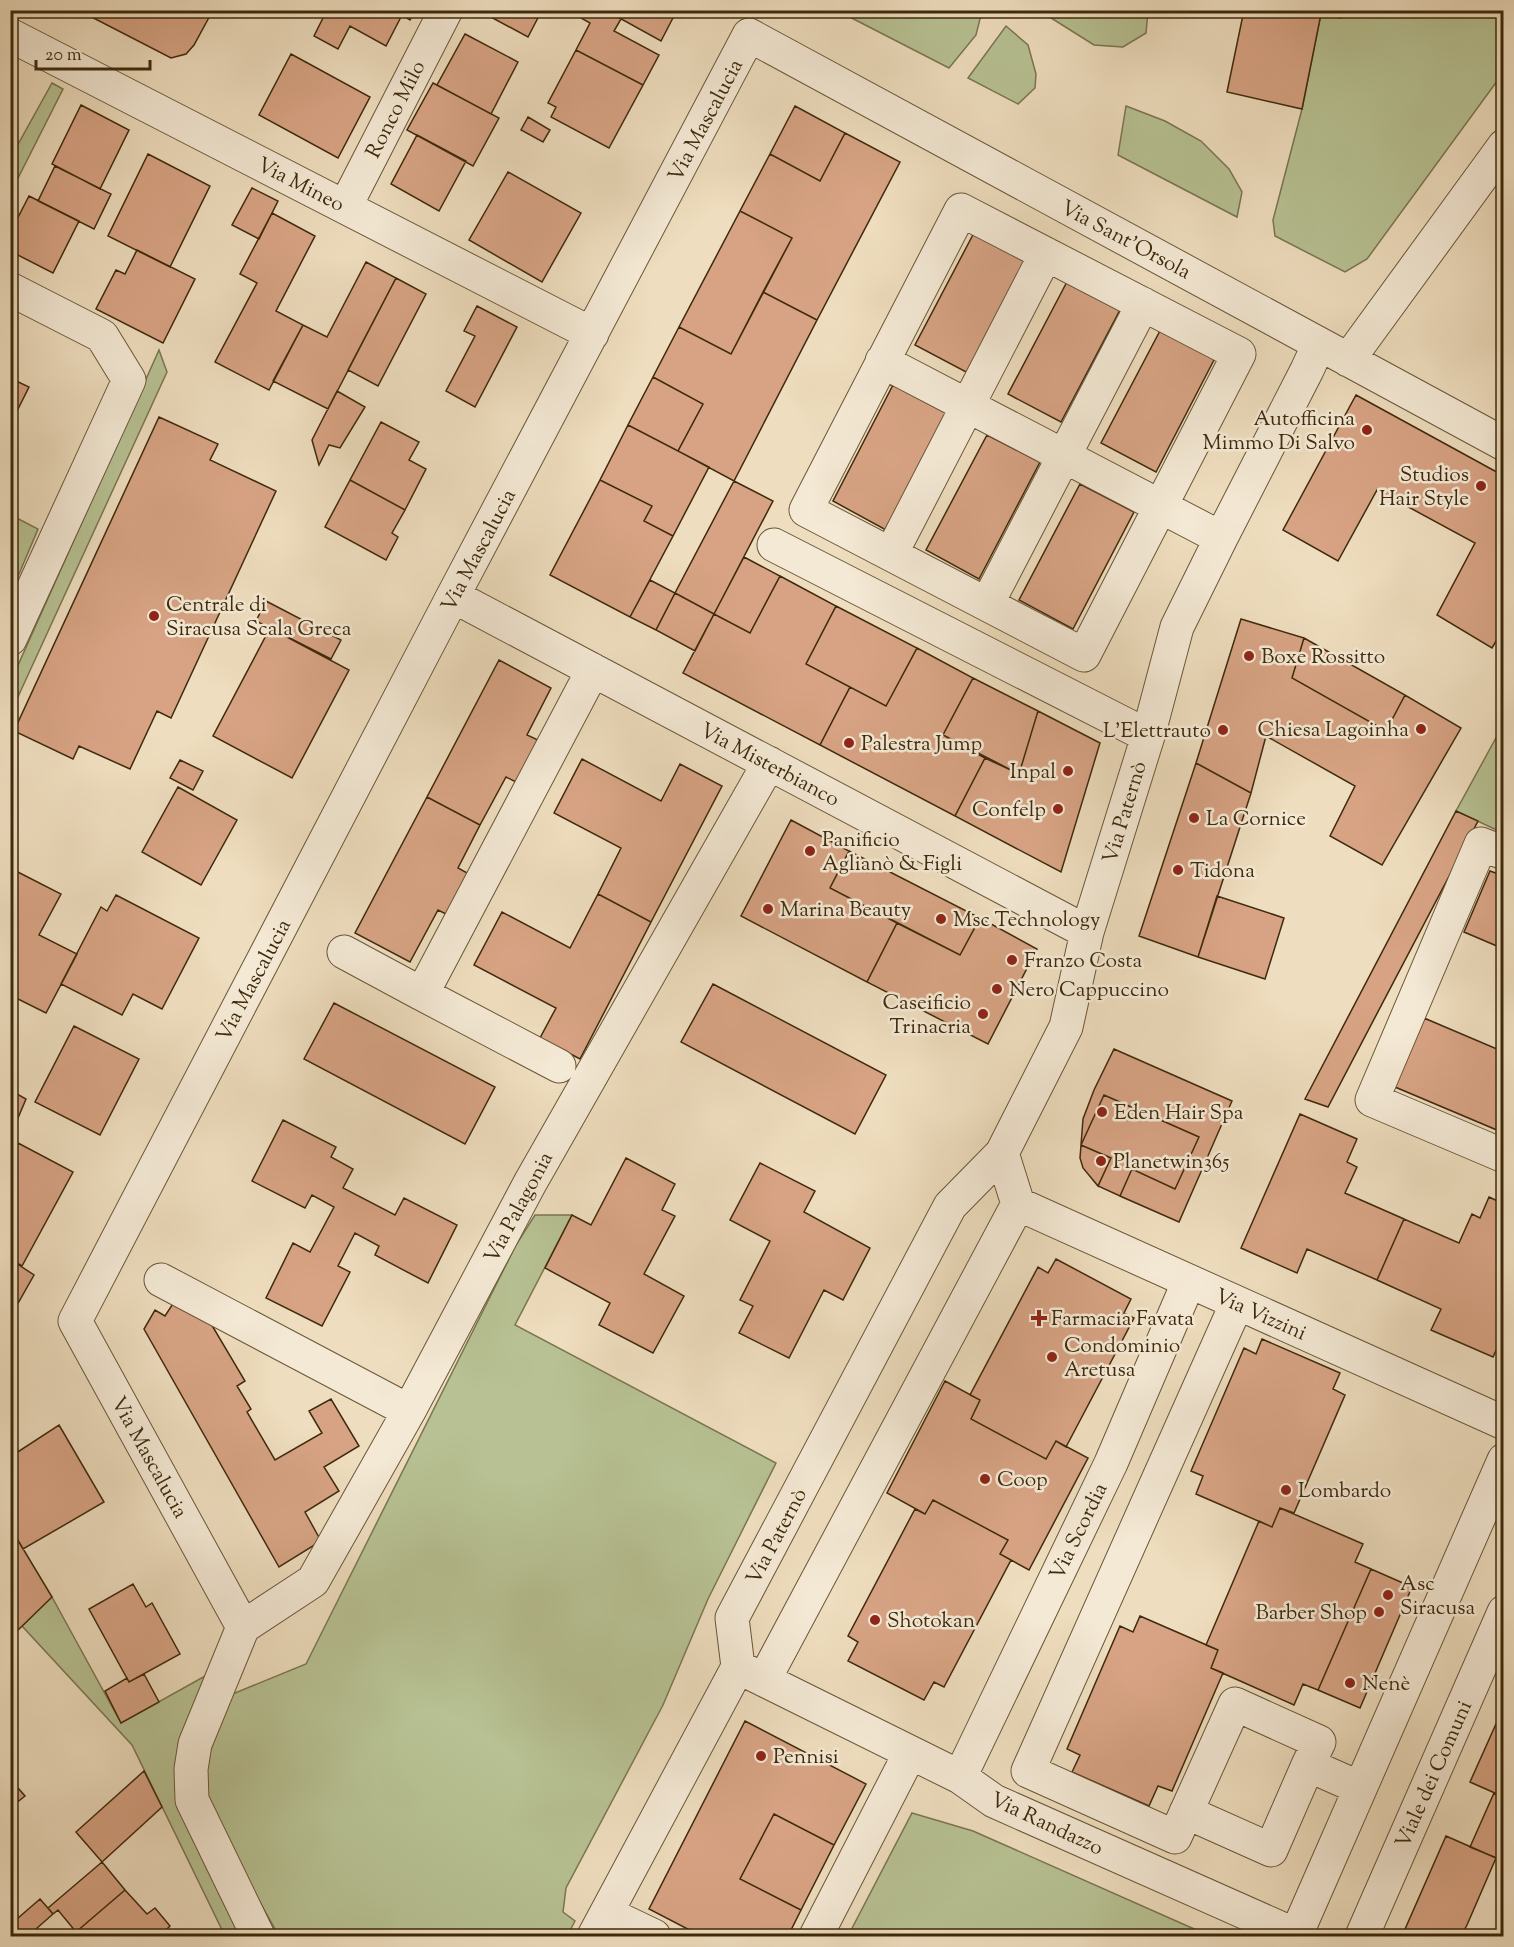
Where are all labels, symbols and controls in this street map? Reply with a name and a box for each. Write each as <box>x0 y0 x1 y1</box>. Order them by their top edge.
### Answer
scale bar <box>36 33 150 71</box>
text: 20 m <box>45 43 82 69</box>
street label: Via Mascalucia <box>662 54 752 188</box>
street label: Ronco Milo <box>359 56 434 164</box>
street label: Via Mineo <box>251 151 349 221</box>
street label: Via Sant'Orsola <box>1054 194 1196 288</box>
place label: Autofficina Mimmo Di Salvo <box>1202 405 1355 459</box>
marker: Autofficina Mimmo Di Salvo <box>1360 423 1374 437</box>
place label: Studios Hair Style <box>1379 461 1469 515</box>
marker: Studios Hair Style <box>1474 479 1488 493</box>
street label: Via Mascalucia <box>435 484 525 618</box>
place label: Centrale di Siracusa Scala Greca <box>166 591 352 645</box>
marker: Centrale di Siracusa Scala Greca <box>147 609 161 623</box>
place label: Boxe Rossitto <box>1261 643 1385 673</box>
marker: Boxe Rossitto <box>1242 649 1256 663</box>
street label: Via Misterbianco <box>694 716 844 815</box>
place label: Chiesa Lagoinha <box>1258 716 1409 746</box>
place label: L'Elettrauto <box>1103 717 1211 747</box>
marker: Chiesa Lagoinha <box>1414 722 1428 736</box>
marker: L'Elettrauto <box>1216 723 1230 737</box>
place label: Palestra Jump <box>861 730 982 760</box>
marker: Palestra Jump <box>842 736 856 750</box>
place label: Inpal <box>1010 758 1056 788</box>
street label: Via Paternò <box>1096 758 1156 867</box>
marker: Inpal <box>1061 764 1075 778</box>
place label: Confelp <box>972 796 1046 826</box>
marker: Confelp <box>1051 802 1065 816</box>
place label: La Cornice <box>1206 805 1306 835</box>
marker: La Cornice <box>1187 811 1201 825</box>
place label: Panificio Aglianò & Figli <box>822 826 962 880</box>
marker: Panificio Aglianò & Figli <box>803 844 817 858</box>
place label: Tidona <box>1190 857 1255 887</box>
marker: Tidona <box>1171 863 1185 877</box>
place label: Marina Beauty <box>780 896 912 926</box>
marker: Marina Beauty <box>761 902 775 916</box>
place label: Msc Technology <box>953 906 1101 936</box>
marker: Msc Technology <box>934 912 948 926</box>
street label: Via Mascalucia <box>210 914 300 1048</box>
place label: Franzo Costa <box>1024 947 1142 977</box>
marker: Franzo Costa <box>1005 953 1019 967</box>
place label: Nero Cappuccino <box>1009 976 1169 1006</box>
marker: Nero Cappuccino <box>990 982 1004 996</box>
place label: Caseificio Trinacria <box>882 989 971 1043</box>
marker: Caseificio Trinacria <box>976 1007 990 1021</box>
place label: Eden Hair Spa <box>1114 1099 1244 1129</box>
marker: Eden Hair Spa <box>1095 1105 1109 1119</box>
street label: Via Palagonia <box>478 1147 562 1269</box>
place label: Planetwin365 <box>1113 1148 1229 1178</box>
marker: Planetwin365 <box>1094 1154 1108 1168</box>
street label: Via Vizzini <box>1209 1282 1311 1349</box>
place label: Farmacia Favata <box>1051 1305 1194 1335</box>
marker: Farmacia Favata <box>1032 1311 1046 1325</box>
place label: Condominio Aretusa <box>1064 1332 1180 1386</box>
marker: Condominio Aretusa <box>1045 1350 1059 1364</box>
street label: Via Mascalucia <box>102 1392 194 1525</box>
place label: Coop <box>997 1466 1048 1496</box>
marker: Coop <box>978 1472 992 1486</box>
place label: Lombardo <box>1298 1477 1391 1507</box>
street label: Via Scordia <box>1043 1478 1116 1586</box>
street label: Via Paternò <box>740 1483 816 1591</box>
marker: Lombardo <box>1279 1483 1293 1497</box>
place label: Asc Siracusa <box>1400 1570 1475 1624</box>
marker: Asc Siracusa <box>1381 1588 1395 1602</box>
place label: Barber Shop <box>1256 1599 1367 1629</box>
marker: Barber Shop <box>1372 1605 1386 1619</box>
place label: Shotokan <box>887 1607 975 1637</box>
marker: Shotokan <box>868 1613 882 1627</box>
place label: Nenè <box>1362 1670 1410 1700</box>
marker: Nenè <box>1343 1676 1357 1690</box>
street label: Viale dei Comuni <box>1389 1696 1481 1853</box>
place label: Pennisi <box>773 1743 839 1773</box>
marker: Pennisi <box>754 1749 768 1763</box>
street label: Via Randazzo <box>985 1786 1108 1864</box>

